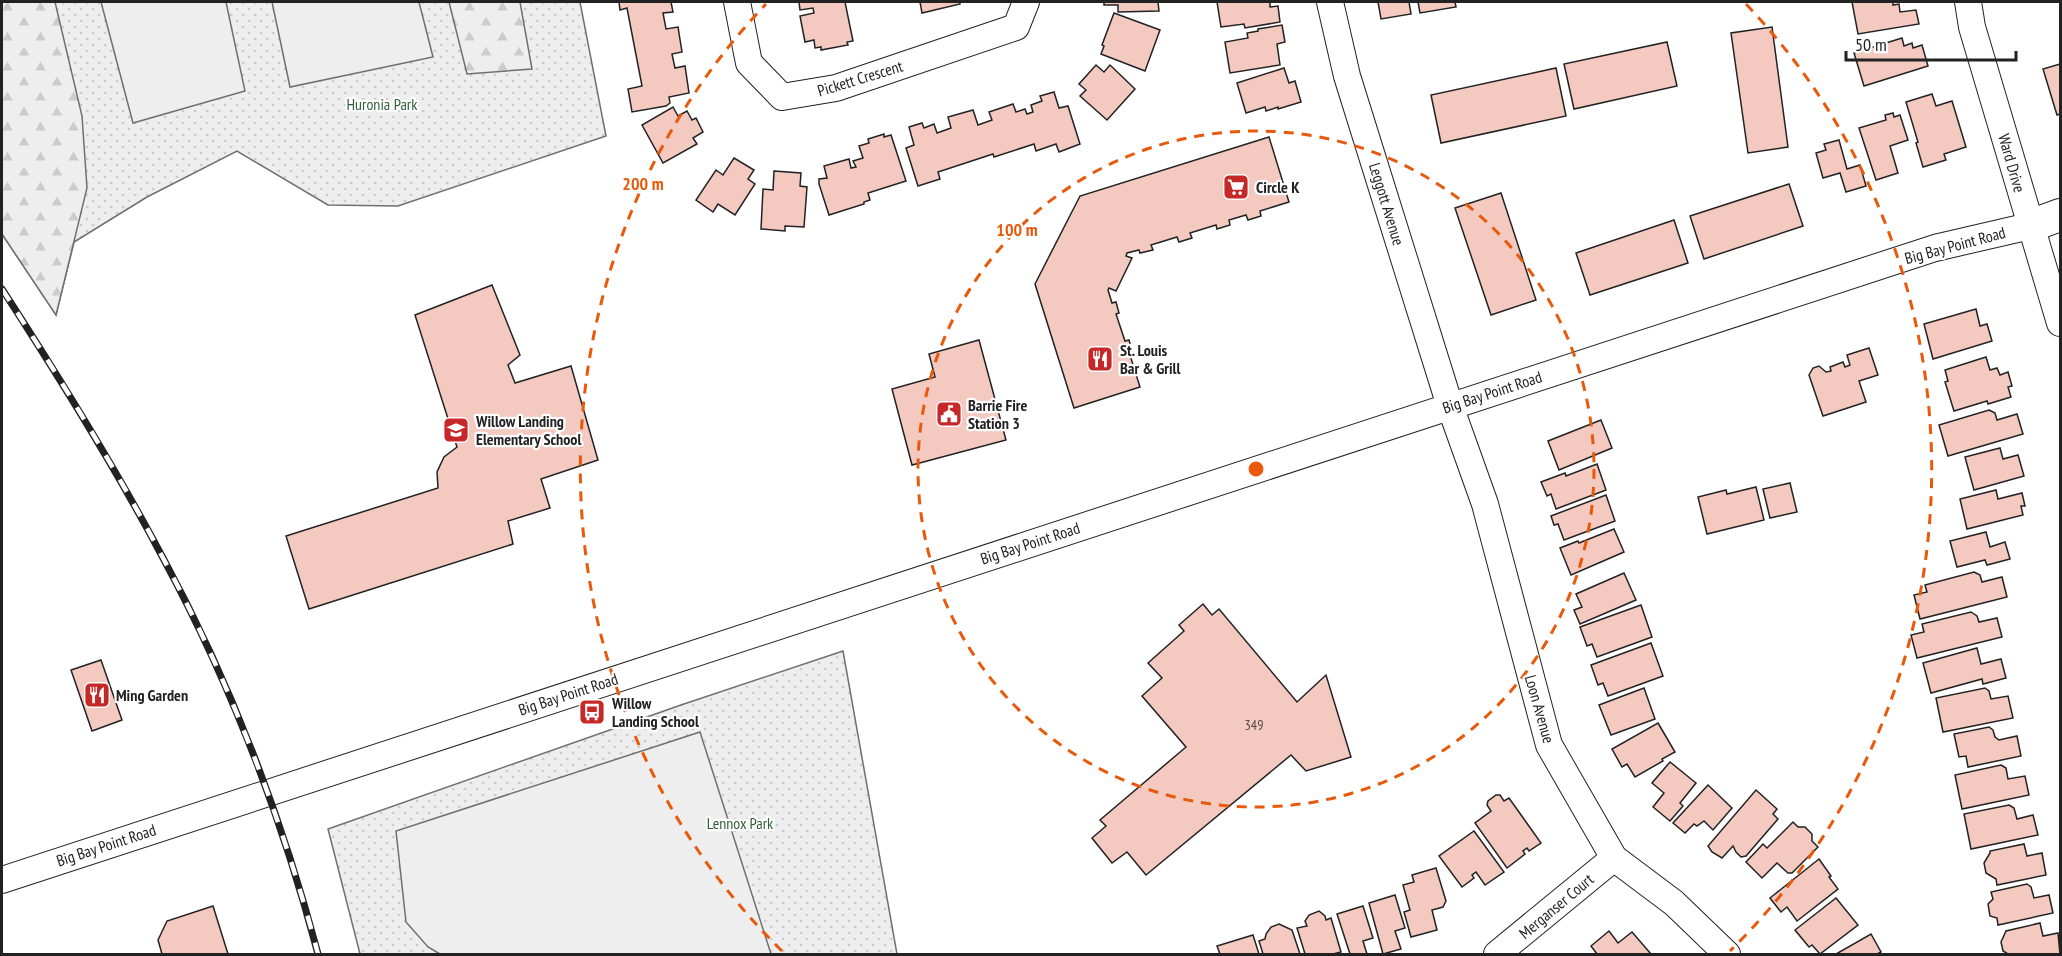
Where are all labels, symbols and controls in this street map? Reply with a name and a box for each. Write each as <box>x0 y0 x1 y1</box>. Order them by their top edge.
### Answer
scale bar <box>1846 24 2016 62</box>
text: 50 m <box>1855 33 1887 56</box>
street label: Pickett Crescent <box>815 55 906 100</box>
park label: Huronia Park <box>347 94 418 114</box>
street label: Ward Drive <box>1994 131 2030 195</box>
street label: Leggott Avenue <box>1365 160 1409 248</box>
text: 200 m <box>622 172 664 195</box>
supermarket icon: Circle K <box>1221 172 1251 202</box>
place label: Circle K <box>1256 177 1300 197</box>
text: 100 m <box>996 218 1038 241</box>
street label: Big Bay Point Road <box>1902 222 2008 268</box>
place label: St. Louis Bar & Grill <box>1120 340 1180 378</box>
restaurant icon: St. Louis Bar & Grill <box>1085 344 1115 374</box>
street label: Big Bay Point Road <box>1440 366 1544 417</box>
place label: Barrie Fire Station 3 <box>968 395 1028 433</box>
public building icon: Barrie Fire Station 3 <box>934 399 964 429</box>
place label: Willow Landing Elementary School <box>475 411 581 449</box>
school or university icon: Willow Landing Elementary School <box>441 415 471 445</box>
centre of rings <box>1246 459 1266 479</box>
street label: Big Bay Point Road <box>978 517 1082 568</box>
street label: Big Bay Point Road <box>516 668 620 719</box>
street label: Loon Avenue <box>1521 672 1559 746</box>
restaurant icon: Ming Garden <box>82 680 112 710</box>
place label: Ming Garden <box>116 685 188 705</box>
place label: Willow Landing School <box>611 693 699 731</box>
bus stop icon: Willow Landing School <box>577 697 607 727</box>
house number: 349 <box>1245 716 1263 734</box>
park label: Lennox Park <box>707 813 774 833</box>
street label: Big Bay Point Road <box>54 819 158 870</box>
street label: Merganser Court <box>1515 869 1598 943</box>

